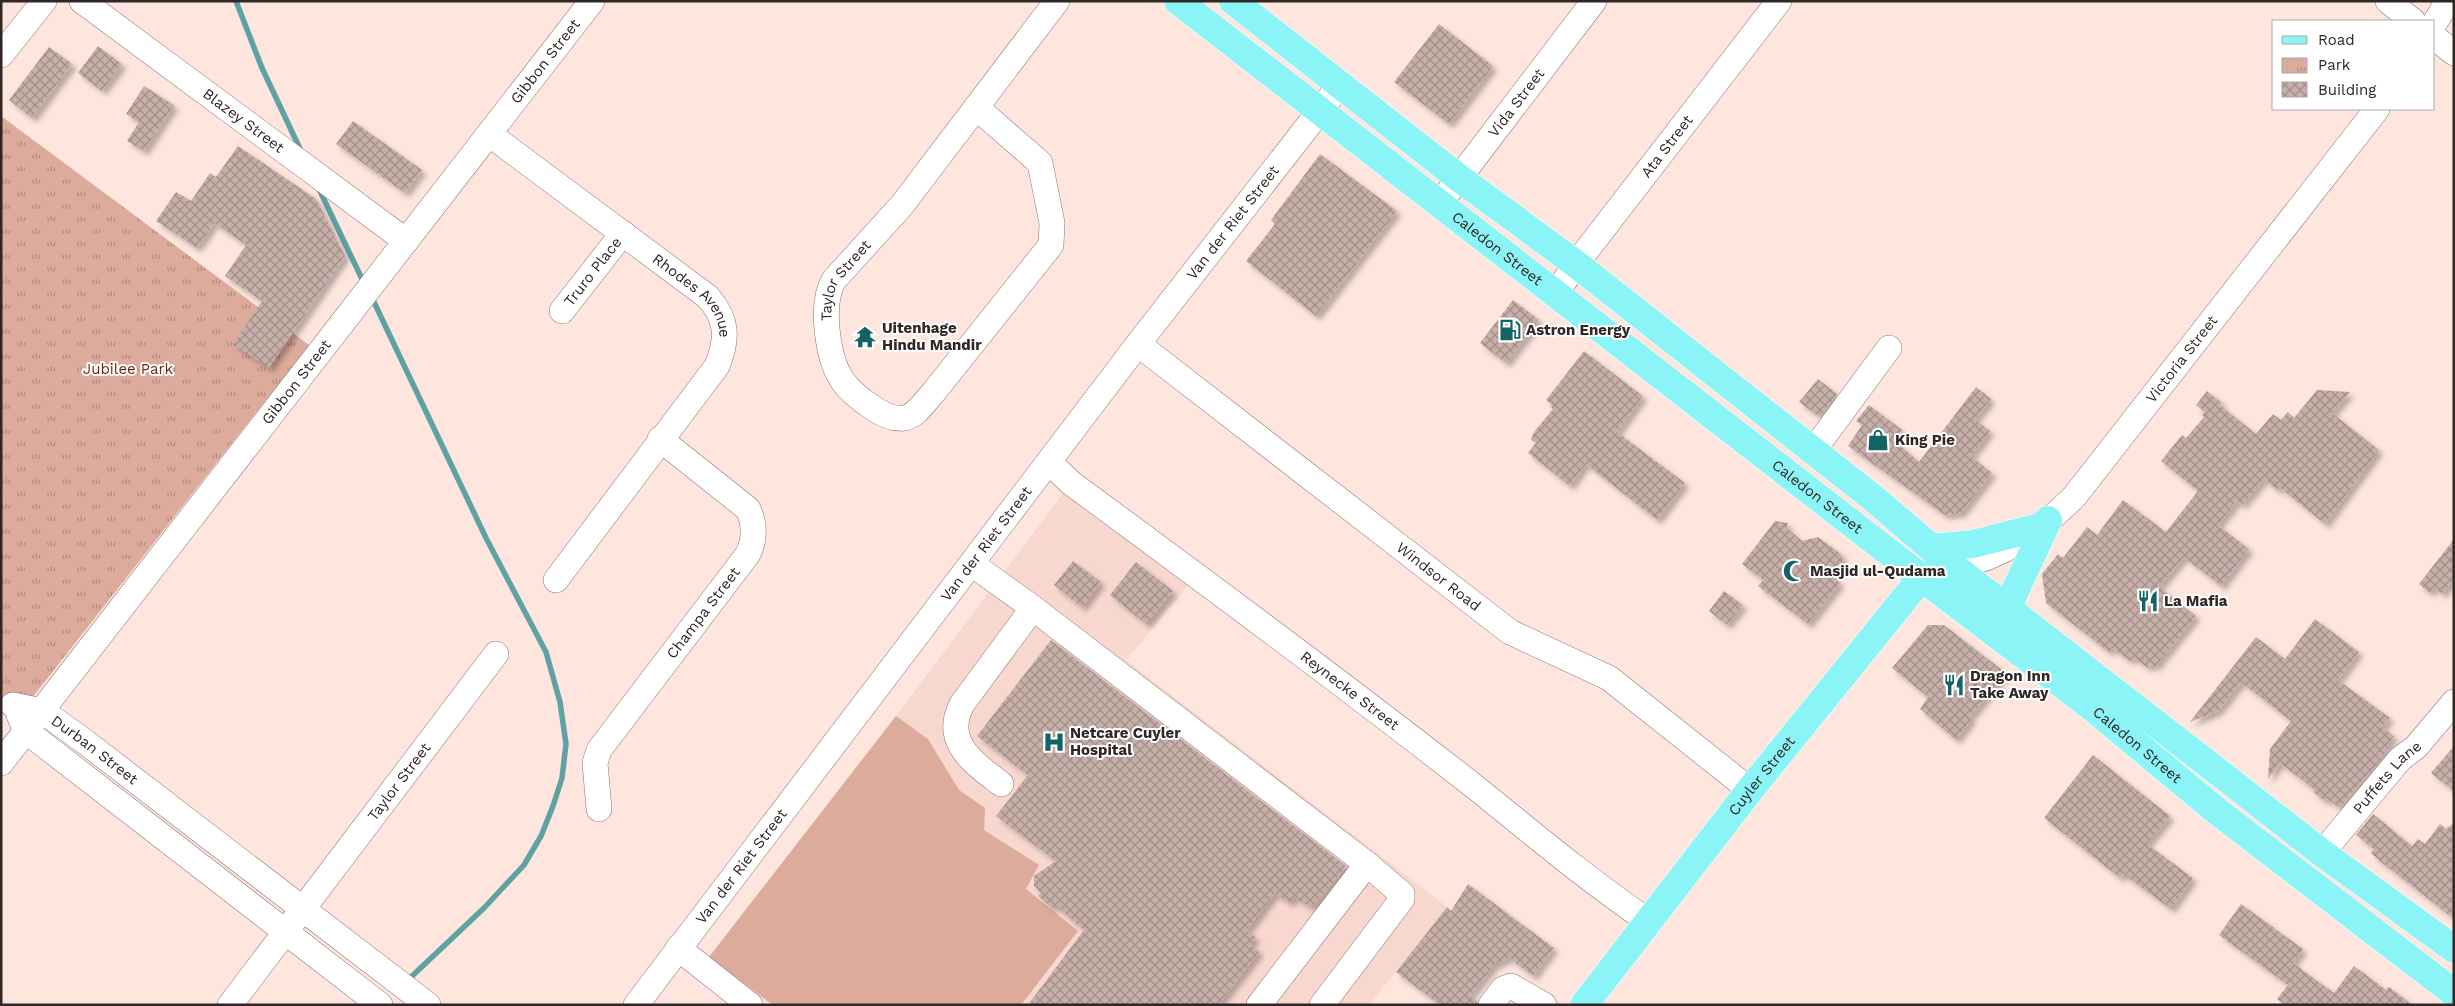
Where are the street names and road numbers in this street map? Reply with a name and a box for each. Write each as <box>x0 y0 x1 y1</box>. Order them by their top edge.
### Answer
street label: Gibbon Street <box>507 15 584 107</box>
street label: Vida Street <box>1484 64 1549 141</box>
street label: Blazey Street <box>199 85 288 157</box>
street label: Ata Street <box>1637 111 1697 181</box>
street label: Van der Riet Street <box>1183 161 1283 283</box>
street label: Caledon Street <box>1448 208 1547 290</box>
street label: Truro Place <box>560 233 625 310</box>
street label: Taylor Street <box>817 236 875 321</box>
street label: Rhodes Avenue <box>649 250 733 338</box>
street label: Victoria Street <box>2142 311 2222 406</box>
street label: Gibbon Street <box>258 336 335 428</box>
street label: Caledon Street <box>1768 456 1867 538</box>
street label: Van der Riet Street <box>937 482 1036 605</box>
street label: Windsor Road <box>1393 538 1484 615</box>
street label: Champa Street <box>663 563 744 662</box>
street label: Reynecke Street <box>1297 647 1403 734</box>
street label: Caledon Street <box>2089 703 2186 787</box>
street label: Durban Street <box>48 711 142 789</box>
street label: Cuyler Street <box>1725 732 1799 819</box>
street label: Puffets Lane <box>2349 738 2426 818</box>
street label: Taylor Street <box>364 739 435 824</box>
street label: Van der Riet Street <box>692 805 791 927</box>

